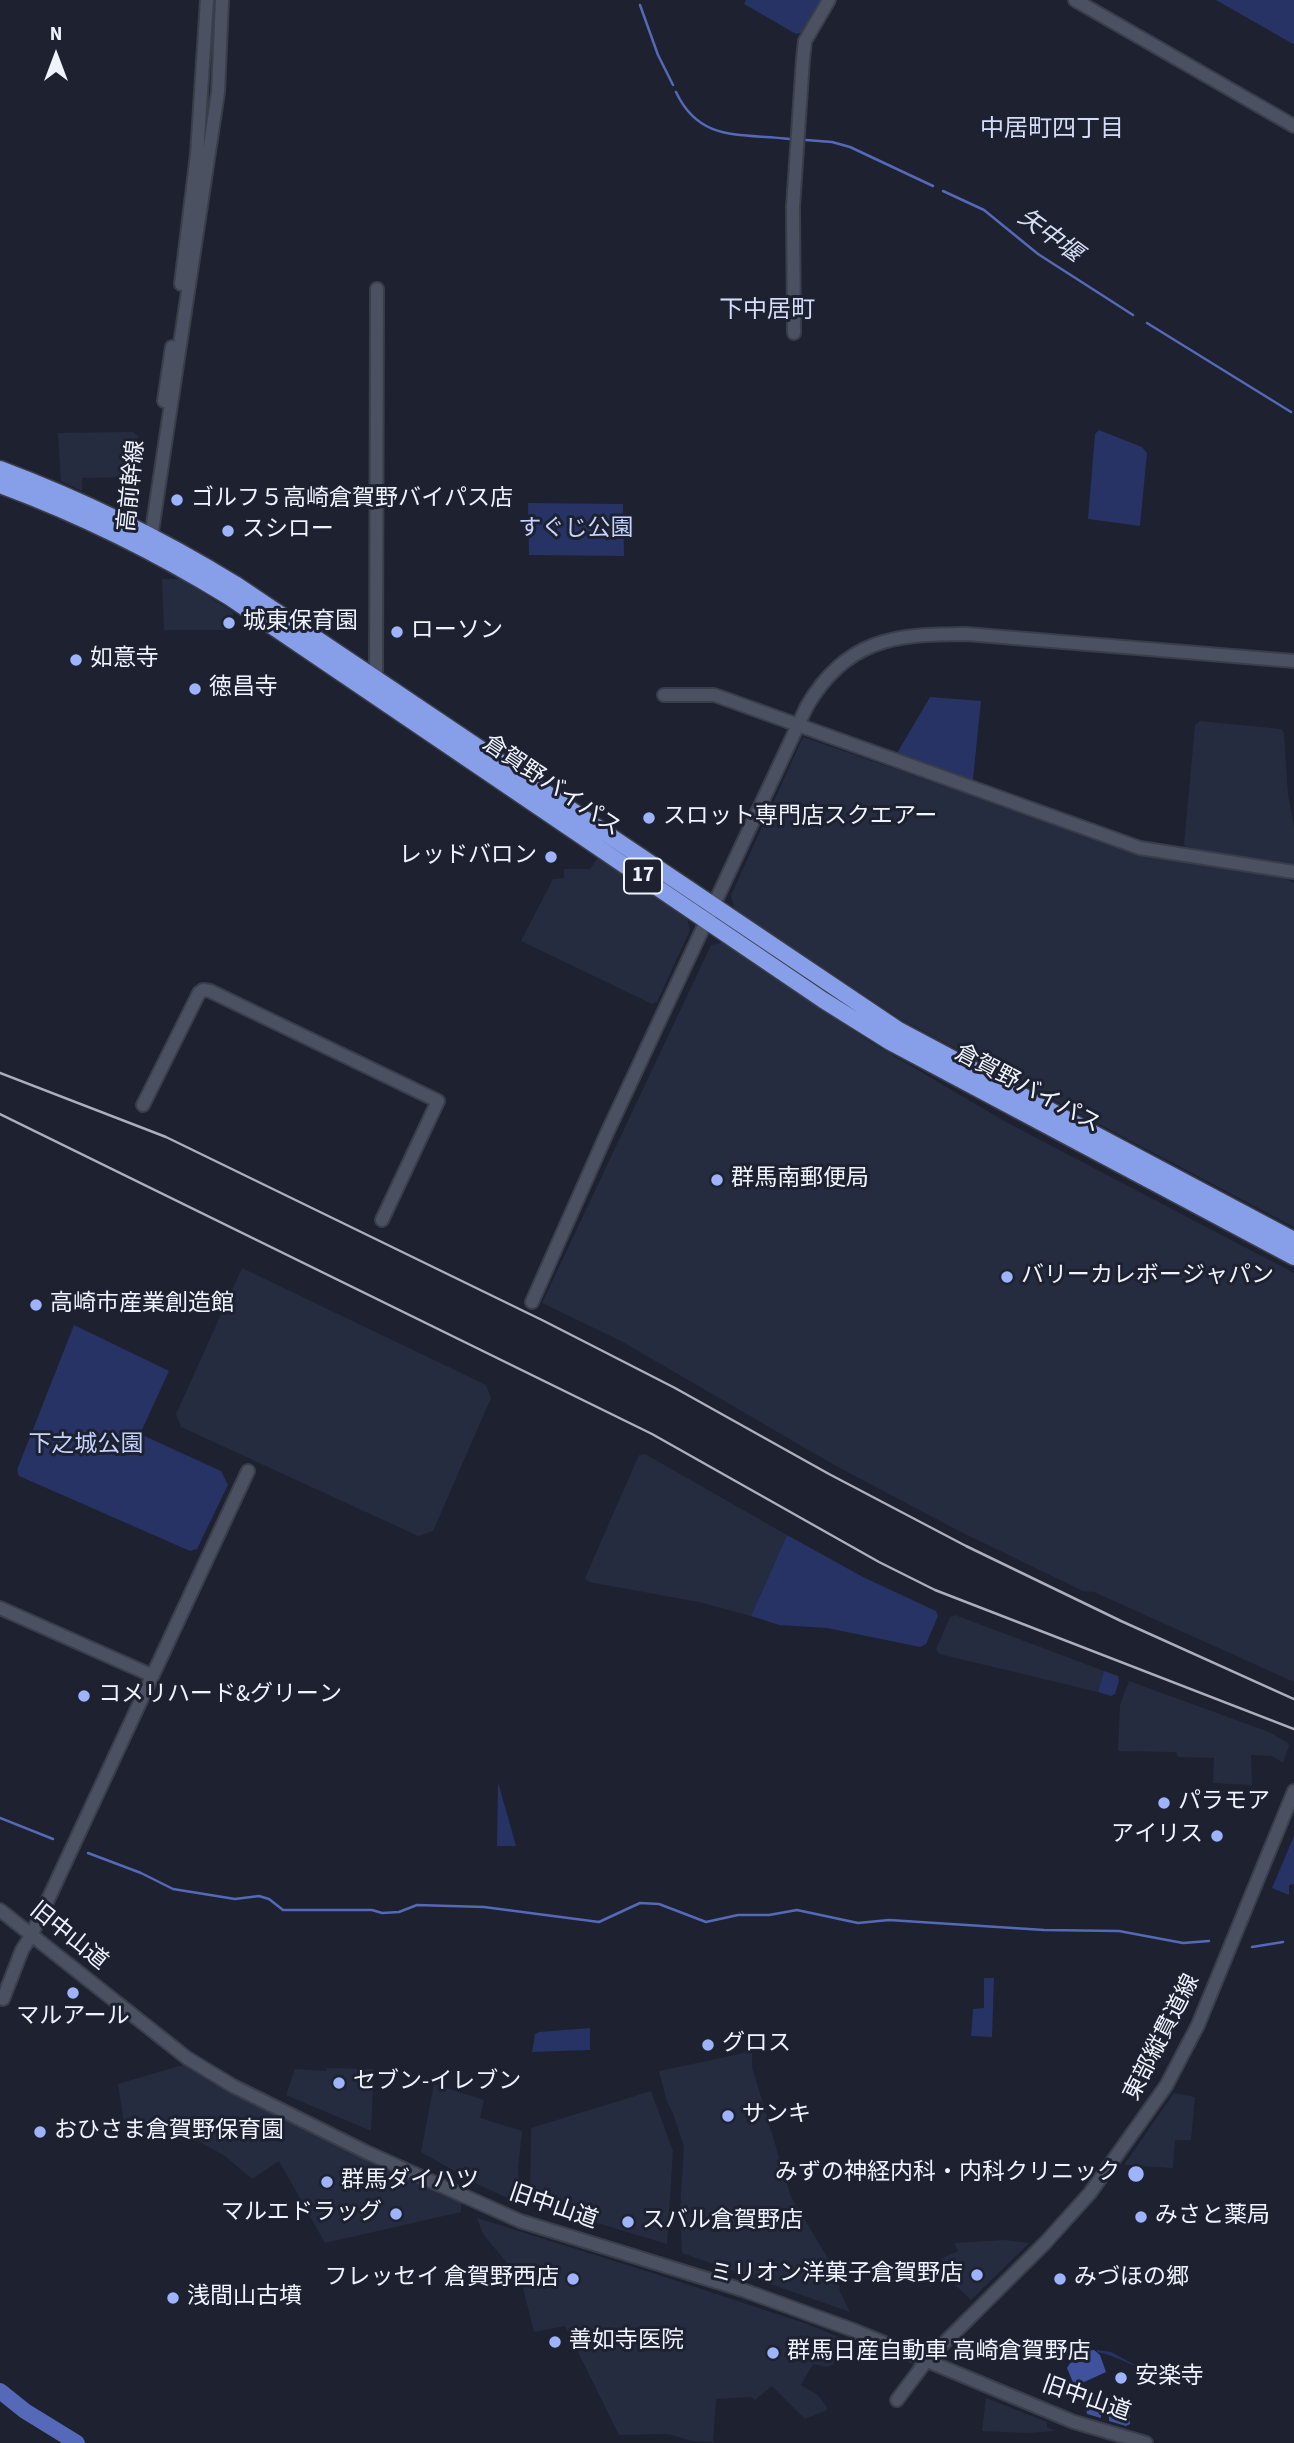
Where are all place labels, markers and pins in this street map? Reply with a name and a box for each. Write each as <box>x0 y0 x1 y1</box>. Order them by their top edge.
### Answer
place label: ゴルフ５高崎倉賀野バイパス店 <box>191 486 513 514</box>
marker: ゴルフ５高崎倉賀野バイパス店 <box>169 492 185 508</box>
place label: スシロー <box>242 517 334 545</box>
marker: スシロー <box>220 523 236 539</box>
place label: 城東保育園 <box>243 609 358 637</box>
marker: 城東保育園 <box>221 615 237 631</box>
place label: ローソン <box>411 618 503 646</box>
marker: ローソン <box>389 624 405 640</box>
place label: 如意寺 <box>90 646 159 674</box>
marker: 如意寺 <box>68 652 84 668</box>
place label: 徳昌寺 <box>209 675 278 703</box>
marker: 徳昌寺 <box>187 681 203 697</box>
place label: スロット専門店スクエアー <box>663 804 938 832</box>
marker: スロット専門店スクエアー <box>641 810 657 826</box>
place label: レッドバロン <box>399 843 537 871</box>
marker: レッドバロン <box>543 849 559 865</box>
place label: 群馬南郵便局 <box>731 1166 869 1194</box>
marker: 群馬南郵便局 <box>709 1172 725 1188</box>
place label: バリーカレボージャパン <box>1021 1263 1274 1291</box>
marker: バリーカレボージャパン <box>999 1269 1015 1285</box>
place label: 高崎市産業創造館 <box>50 1291 234 1319</box>
marker: 高崎市産業創造館 <box>28 1297 44 1313</box>
place label: コメリハード&グリーン <box>98 1682 342 1710</box>
marker: コメリハード&グリーン <box>76 1688 92 1704</box>
place label: パラモア <box>1178 1789 1270 1817</box>
marker: パラモア <box>1156 1795 1172 1811</box>
place label: アイリス <box>1111 1822 1203 1850</box>
marker: アイリス <box>1209 1828 1225 1844</box>
marker: マルアール <box>65 1985 81 2001</box>
place label: マルアール <box>16 2004 130 2032</box>
place label: グロス <box>722 2031 791 2059</box>
marker: グロス <box>700 2037 716 2053</box>
place label: セブン-イレブン <box>353 2069 521 2097</box>
marker: セブン-イレブン <box>331 2075 347 2091</box>
place label: サンキ <box>742 2102 811 2130</box>
marker: サンキ <box>720 2108 736 2124</box>
place label: おひさま倉賀野保育園 <box>54 2118 284 2146</box>
marker: おひさま倉賀野保育園 <box>32 2124 48 2140</box>
place label: みずの神経内科・内科クリニック <box>775 2160 1120 2188</box>
marker: みずの神経内科・内科クリニック <box>1126 2164 1146 2184</box>
place label: 群馬ダイハツ <box>341 2168 479 2196</box>
marker: 群馬ダイハツ <box>319 2174 335 2190</box>
place label: マルエドラッグ <box>221 2200 382 2228</box>
place label: みさと薬局 <box>1155 2203 1270 2231</box>
marker: マルエドラッグ <box>388 2206 404 2222</box>
place label: スバル倉賀野店 <box>642 2208 803 2236</box>
marker: みさと薬局 <box>1133 2209 1149 2225</box>
marker: スバル倉賀野店 <box>620 2214 636 2230</box>
place label: ミリオン洋菓子倉賀野店 <box>710 2261 963 2289</box>
place label: フレッセイ 倉賀野西店 <box>324 2265 559 2293</box>
place label: みづほの郷 <box>1074 2265 1189 2293</box>
marker: ミリオン洋菓子倉賀野店 <box>969 2267 985 2283</box>
marker: フレッセイ 倉賀野西店 <box>565 2271 581 2287</box>
marker: みづほの郷 <box>1052 2271 1068 2287</box>
place label: 浅間山古墳 <box>187 2284 302 2312</box>
marker: 浅間山古墳 <box>165 2290 181 2306</box>
place label: 善如寺医院 <box>569 2328 684 2356</box>
marker: 善如寺医院 <box>547 2334 563 2350</box>
place label: 群馬日産自動車 高崎倉賀野店 <box>787 2339 1091 2367</box>
marker: 群馬日産自動車 高崎倉賀野店 <box>765 2345 781 2361</box>
place label: 安楽寺 <box>1135 2364 1204 2392</box>
marker: 安楽寺 <box>1113 2370 1129 2386</box>

